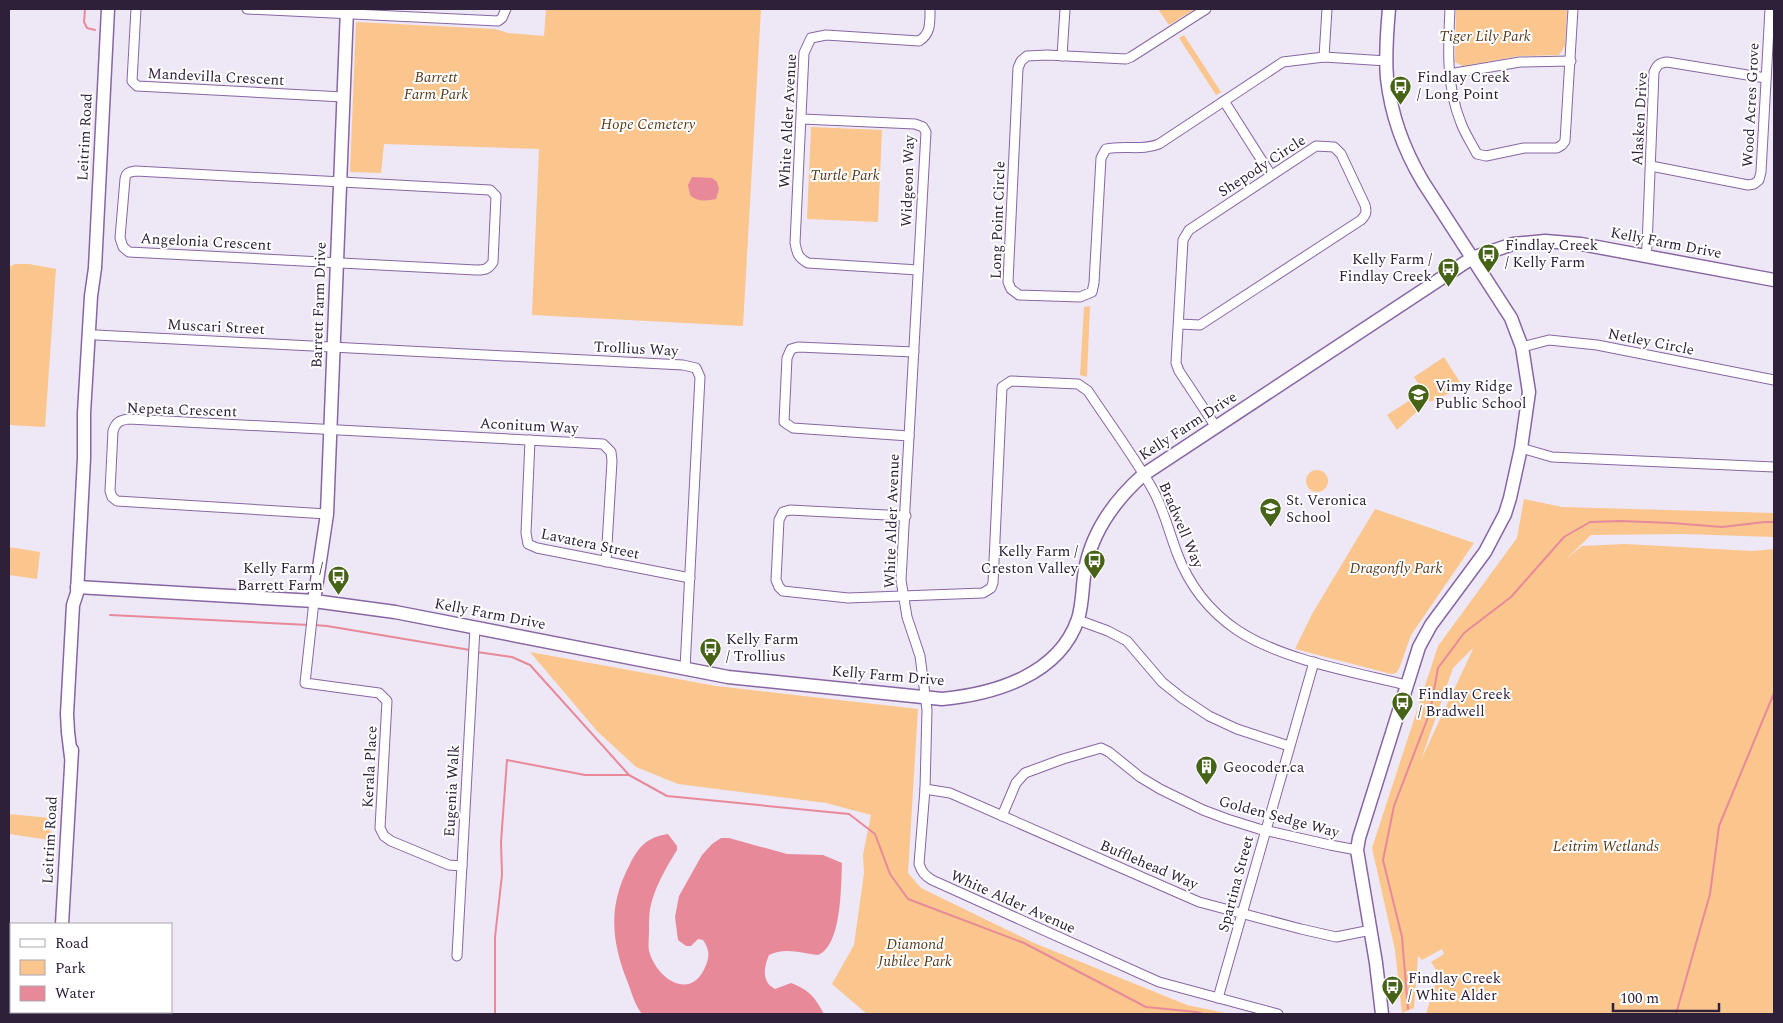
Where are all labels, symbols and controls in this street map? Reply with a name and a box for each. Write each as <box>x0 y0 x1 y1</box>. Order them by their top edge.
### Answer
park label: Tiger Lily Park <box>1439 25 1531 48</box>
street label: Wood Acres Grove <box>1736 42 1766 168</box>
street label: White Alder Avenue <box>773 53 803 189</box>
street label: Mandevilla Crescent <box>147 62 285 92</box>
park label: Barrett Farm Park <box>404 66 468 106</box>
place label: Findlay Creek / Long Point <box>1417 66 1510 106</box>
street label: Alasken Drive <box>1626 72 1654 166</box>
bus stop icon: Findlay Creek / Long Point <box>1389 74 1413 105</box>
street label: Leitrim Road <box>71 92 99 182</box>
park label: Hope Cemetery <box>601 113 696 136</box>
street label: Shepody Circle <box>1214 129 1310 203</box>
street label: Widgeon Way <box>895 134 921 228</box>
street label: Long Point Circle <box>984 160 1012 280</box>
park label: Turtle Park <box>810 164 880 187</box>
street label: Kelly Farm Drive <box>1608 221 1724 265</box>
street label: Angelonia Crescent <box>140 227 272 257</box>
place label: Findlay Creek / Kelly Farm <box>1505 234 1598 274</box>
street label: Barrett Farm Drive <box>305 241 333 369</box>
bus stop icon: Findlay Creek / Kelly Farm <box>1477 242 1501 273</box>
place label: Kelly Farm / Findlay Creek <box>1339 248 1432 288</box>
bus stop icon: Kelly Farm / Findlay Creek <box>1436 256 1460 287</box>
street label: Muscari Street <box>167 313 265 341</box>
street label: Netley Circle <box>1606 322 1696 362</box>
street label: Trollius Way <box>593 335 680 363</box>
place label: Vimy Ridge Public School <box>1435 375 1526 415</box>
school or university icon: Vimy Ridge Public School <box>1407 383 1431 414</box>
street label: Kelly Farm Drive <box>1134 386 1242 466</box>
street label: Nepeta Crescent <box>126 397 238 423</box>
street label: Aconitum Way <box>479 412 580 440</box>
street label: White Alder Avenue <box>878 453 906 589</box>
street label: Bradwell Way <box>1152 478 1210 572</box>
place label: St. Veronica School <box>1286 489 1367 529</box>
school or university icon: St. Veronica School <box>1258 497 1282 528</box>
street label: Lavatera Street <box>538 522 642 566</box>
place label: Kelly Farm / Creston Valley <box>981 540 1079 580</box>
bus stop icon: Kelly Farm / Creston Valley <box>1082 548 1106 579</box>
place label: Kelly Farm / Barrett Farm <box>237 557 323 597</box>
park label: Dragonfly Park <box>1350 557 1442 580</box>
bus stop icon: Kelly Farm / Barrett Farm <box>327 565 351 596</box>
street label: Kelly Farm Drive <box>432 592 548 636</box>
place label: Kelly Farm / Trollius <box>726 628 799 668</box>
bus stop icon: Kelly Farm / Trollius <box>698 636 722 667</box>
street label: Kelly Farm Drive <box>831 660 945 692</box>
place label: Findlay Creek / Bradwell <box>1418 683 1511 723</box>
bus stop icon: Findlay Creek / Bradwell <box>1390 691 1414 722</box>
street label: Kerala Place <box>356 725 384 809</box>
street label: Eugenia Walk <box>438 744 466 838</box>
building icon: Geocoder.ca <box>1195 755 1219 786</box>
place label: Geocoder.ca <box>1223 756 1305 779</box>
street label: Golden Sedge Way <box>1216 790 1343 844</box>
street label: Leitrim Road <box>36 795 64 885</box>
street label: Spartina Street <box>1212 833 1260 935</box>
street label: Bufflehead Way <box>1096 834 1202 896</box>
park label: Leitrim Wetlands <box>1553 835 1660 858</box>
street label: White Alder Avenue <box>947 864 1079 940</box>
legend <box>10 923 172 1013</box>
text: Road <box>55 932 89 955</box>
park label: Diamond Jubilee Park <box>877 933 952 973</box>
text: Park <box>55 957 86 980</box>
place label: Findlay Creek / White Alder <box>1408 967 1501 1007</box>
bus stop icon: Findlay Creek / White Alder <box>1380 975 1404 1006</box>
scale bar <box>1613 980 1719 1012</box>
text: Water <box>55 982 95 1005</box>
text: 100 m <box>1620 987 1659 1010</box>

